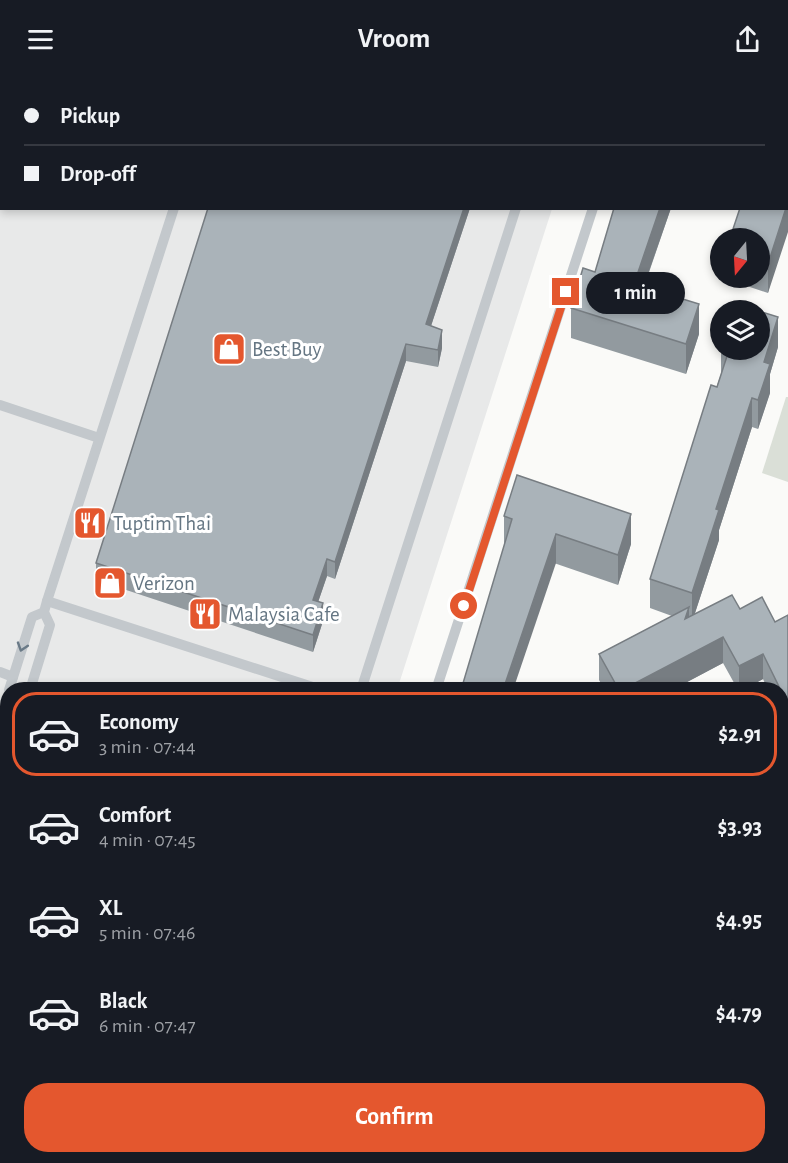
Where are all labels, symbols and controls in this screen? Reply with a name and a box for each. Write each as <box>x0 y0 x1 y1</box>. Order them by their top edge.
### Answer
icon: menu <box>24 23 57 56</box>
icon: share <box>731 23 764 56</box>
text: Vroom <box>358 25 430 52</box>
text: Pickup <box>60 105 120 127</box>
text: Drop-off <box>60 163 136 185</box>
north arrow <box>710 228 770 288</box>
map controls <box>710 228 770 360</box>
callout: 1 min <box>587 271 686 313</box>
route end <box>552 278 579 305</box>
text: 1 min <box>614 283 657 303</box>
button: layers <box>710 300 770 360</box>
shop icon: Best Buy <box>211 331 247 367</box>
place label: Best Buy <box>252 339 321 360</box>
restaurant icon: Tuptim Thai <box>72 505 108 541</box>
place label: Tuptim Thai <box>113 513 211 534</box>
shop icon: Verizon <box>92 565 128 601</box>
place label: Verizon <box>133 573 195 594</box>
route start <box>450 592 477 619</box>
restaurant icon: Malaysia Cafe <box>187 596 223 632</box>
place label: Malaysia Cafe <box>228 604 340 625</box>
one-way arrow <box>17 641 30 652</box>
icon: car <box>27 707 81 761</box>
text: Economy <box>99 711 179 733</box>
text: $2.91 <box>718 723 762 745</box>
text: 3 min · 07:44 <box>99 737 196 757</box>
icon: car <box>27 800 81 854</box>
text: Comfort <box>99 804 171 826</box>
text: $3.93 <box>717 816 762 838</box>
text: 4 min · 07:45 <box>99 830 196 850</box>
icon: car <box>27 893 81 947</box>
text: XL <box>99 897 122 919</box>
text: $4.95 <box>716 909 762 931</box>
text: 5 min · 07:46 <box>99 923 196 943</box>
icon: car <box>27 986 81 1040</box>
text: Black <box>99 990 147 1012</box>
text: $4.79 <box>716 1002 762 1024</box>
text: 6 min · 07:47 <box>99 1016 195 1036</box>
button: Confirm <box>24 1083 765 1152</box>

